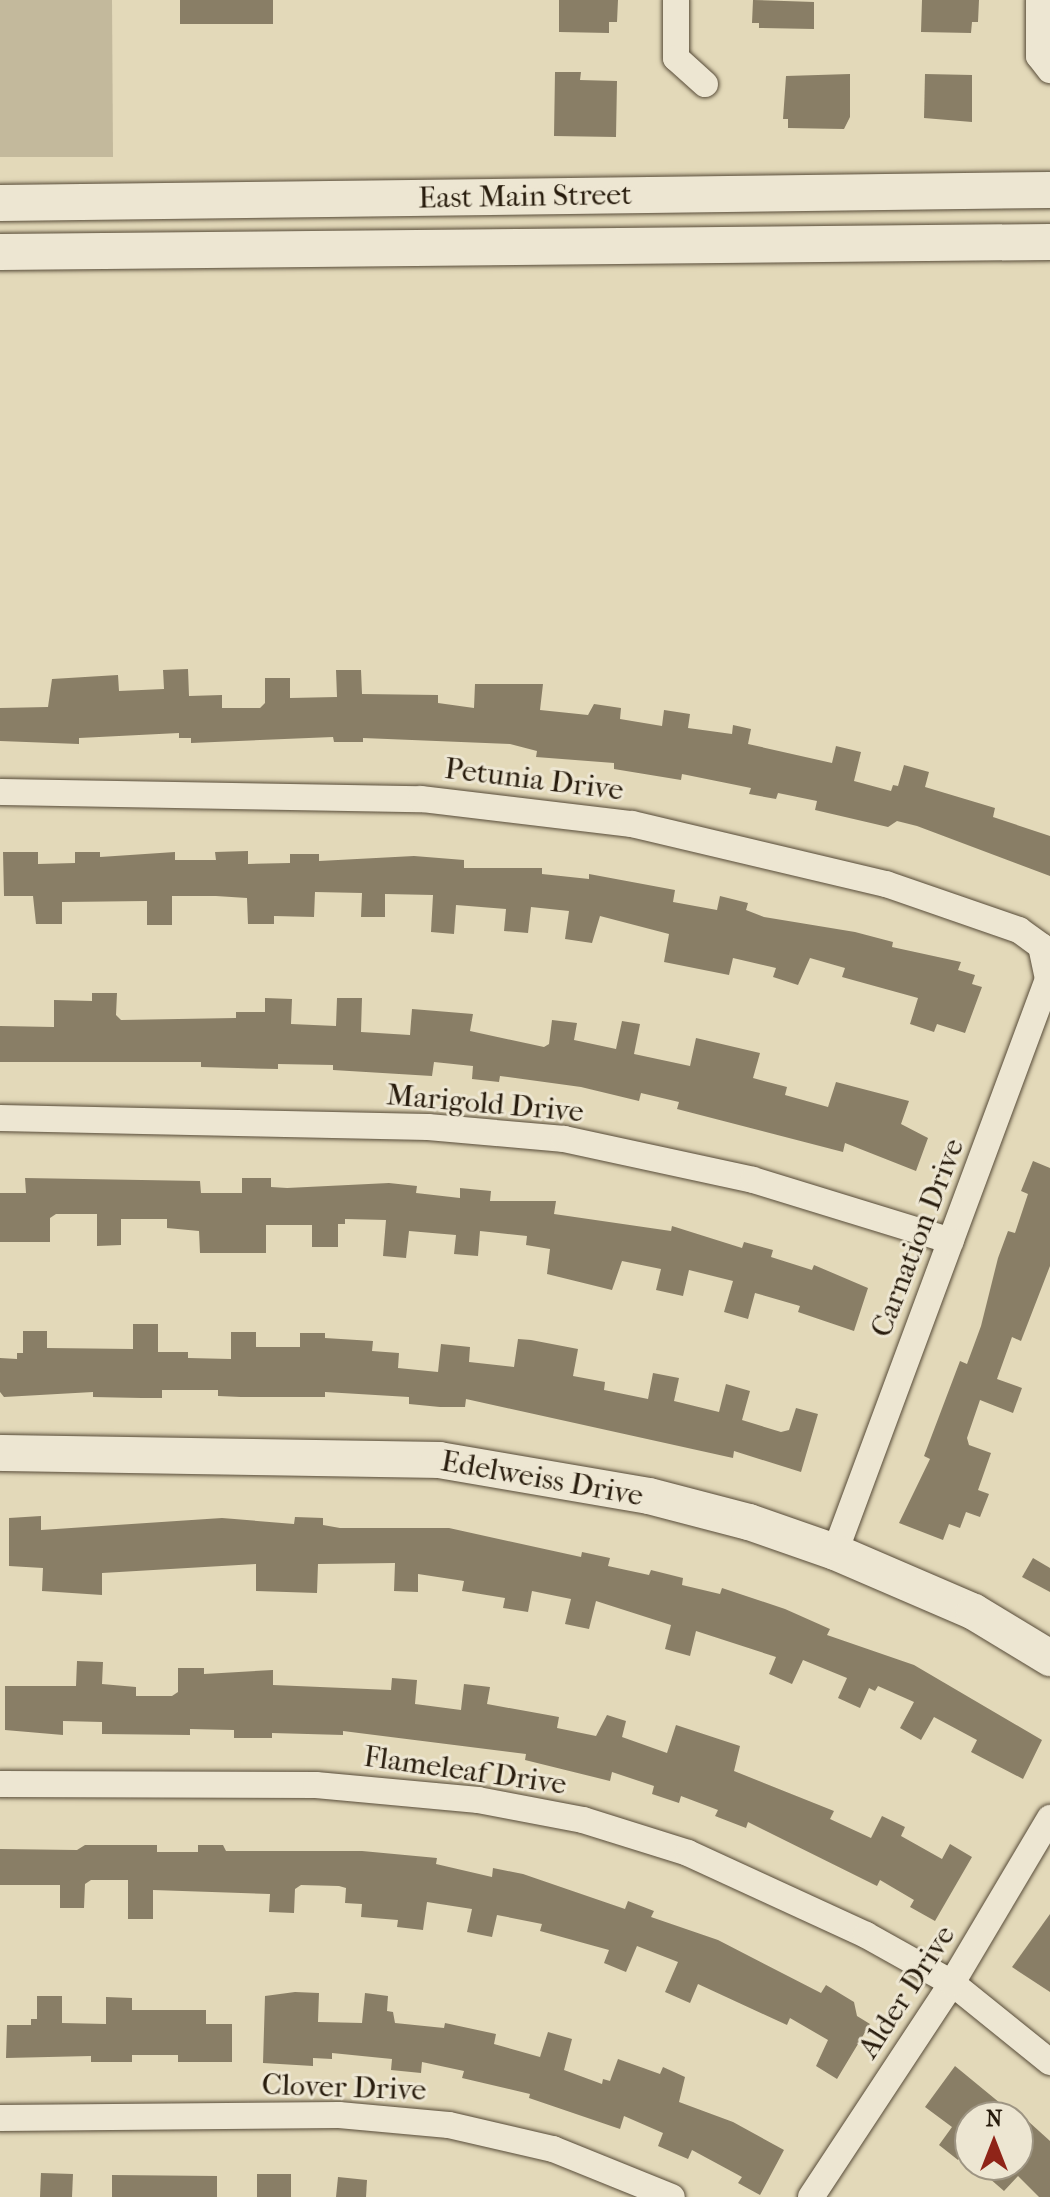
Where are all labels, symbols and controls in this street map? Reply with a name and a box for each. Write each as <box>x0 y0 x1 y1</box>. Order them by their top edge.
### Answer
street label: East Main Street <box>418 177 632 217</box>
street label: Petunia Drive <box>443 751 625 809</box>
street label: Marigold Drive <box>385 1077 585 1131</box>
street label: Carnation Drive <box>864 1134 972 1342</box>
street label: Edelweiss Drive <box>438 1444 646 1514</box>
street label: Flameleaf Drive <box>361 1739 569 1803</box>
street label: Alder Drive <box>851 1919 963 2065</box>
street label: Clover Drive <box>261 2067 427 2109</box>
north arrow <box>954 2101 1034 2181</box>
text: N <box>986 2106 1002 2132</box>

